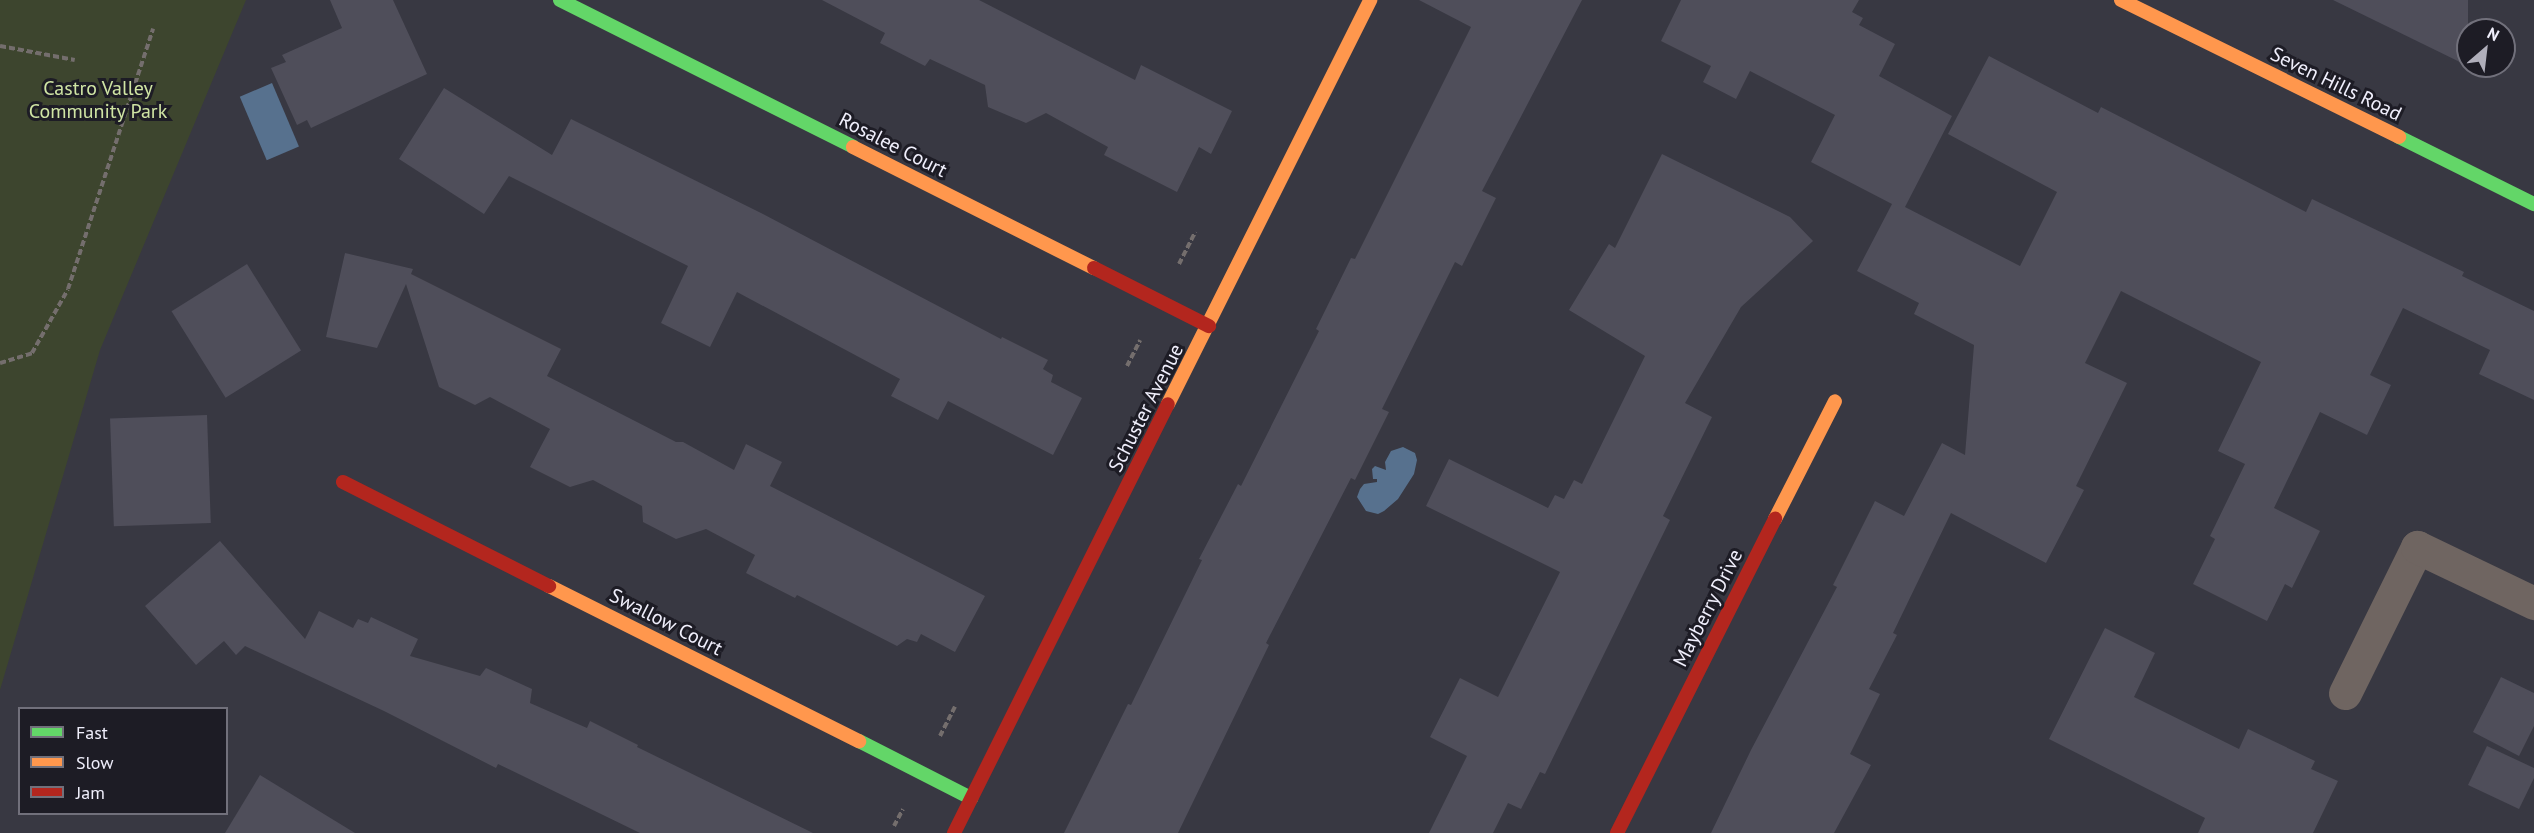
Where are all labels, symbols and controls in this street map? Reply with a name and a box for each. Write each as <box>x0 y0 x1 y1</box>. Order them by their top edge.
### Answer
north arrow <box>2456 18 2516 78</box>
text: N <box>2484 23 2503 45</box>
street label: Seven Hills Road <box>2267 42 2405 126</box>
park label: Castro Valley Community Park <box>28 76 168 123</box>
street label: Rosalee Court <box>835 108 951 182</box>
street label: Schuster Avenue <box>1103 340 1189 476</box>
street label: Mayberry Drive <box>1668 545 1748 671</box>
street label: Swallow Court <box>605 583 727 661</box>
legend <box>18 707 228 815</box>
text: Fast <box>76 721 108 744</box>
text: Slow <box>76 751 114 774</box>
text: Jam <box>76 781 105 804</box>

